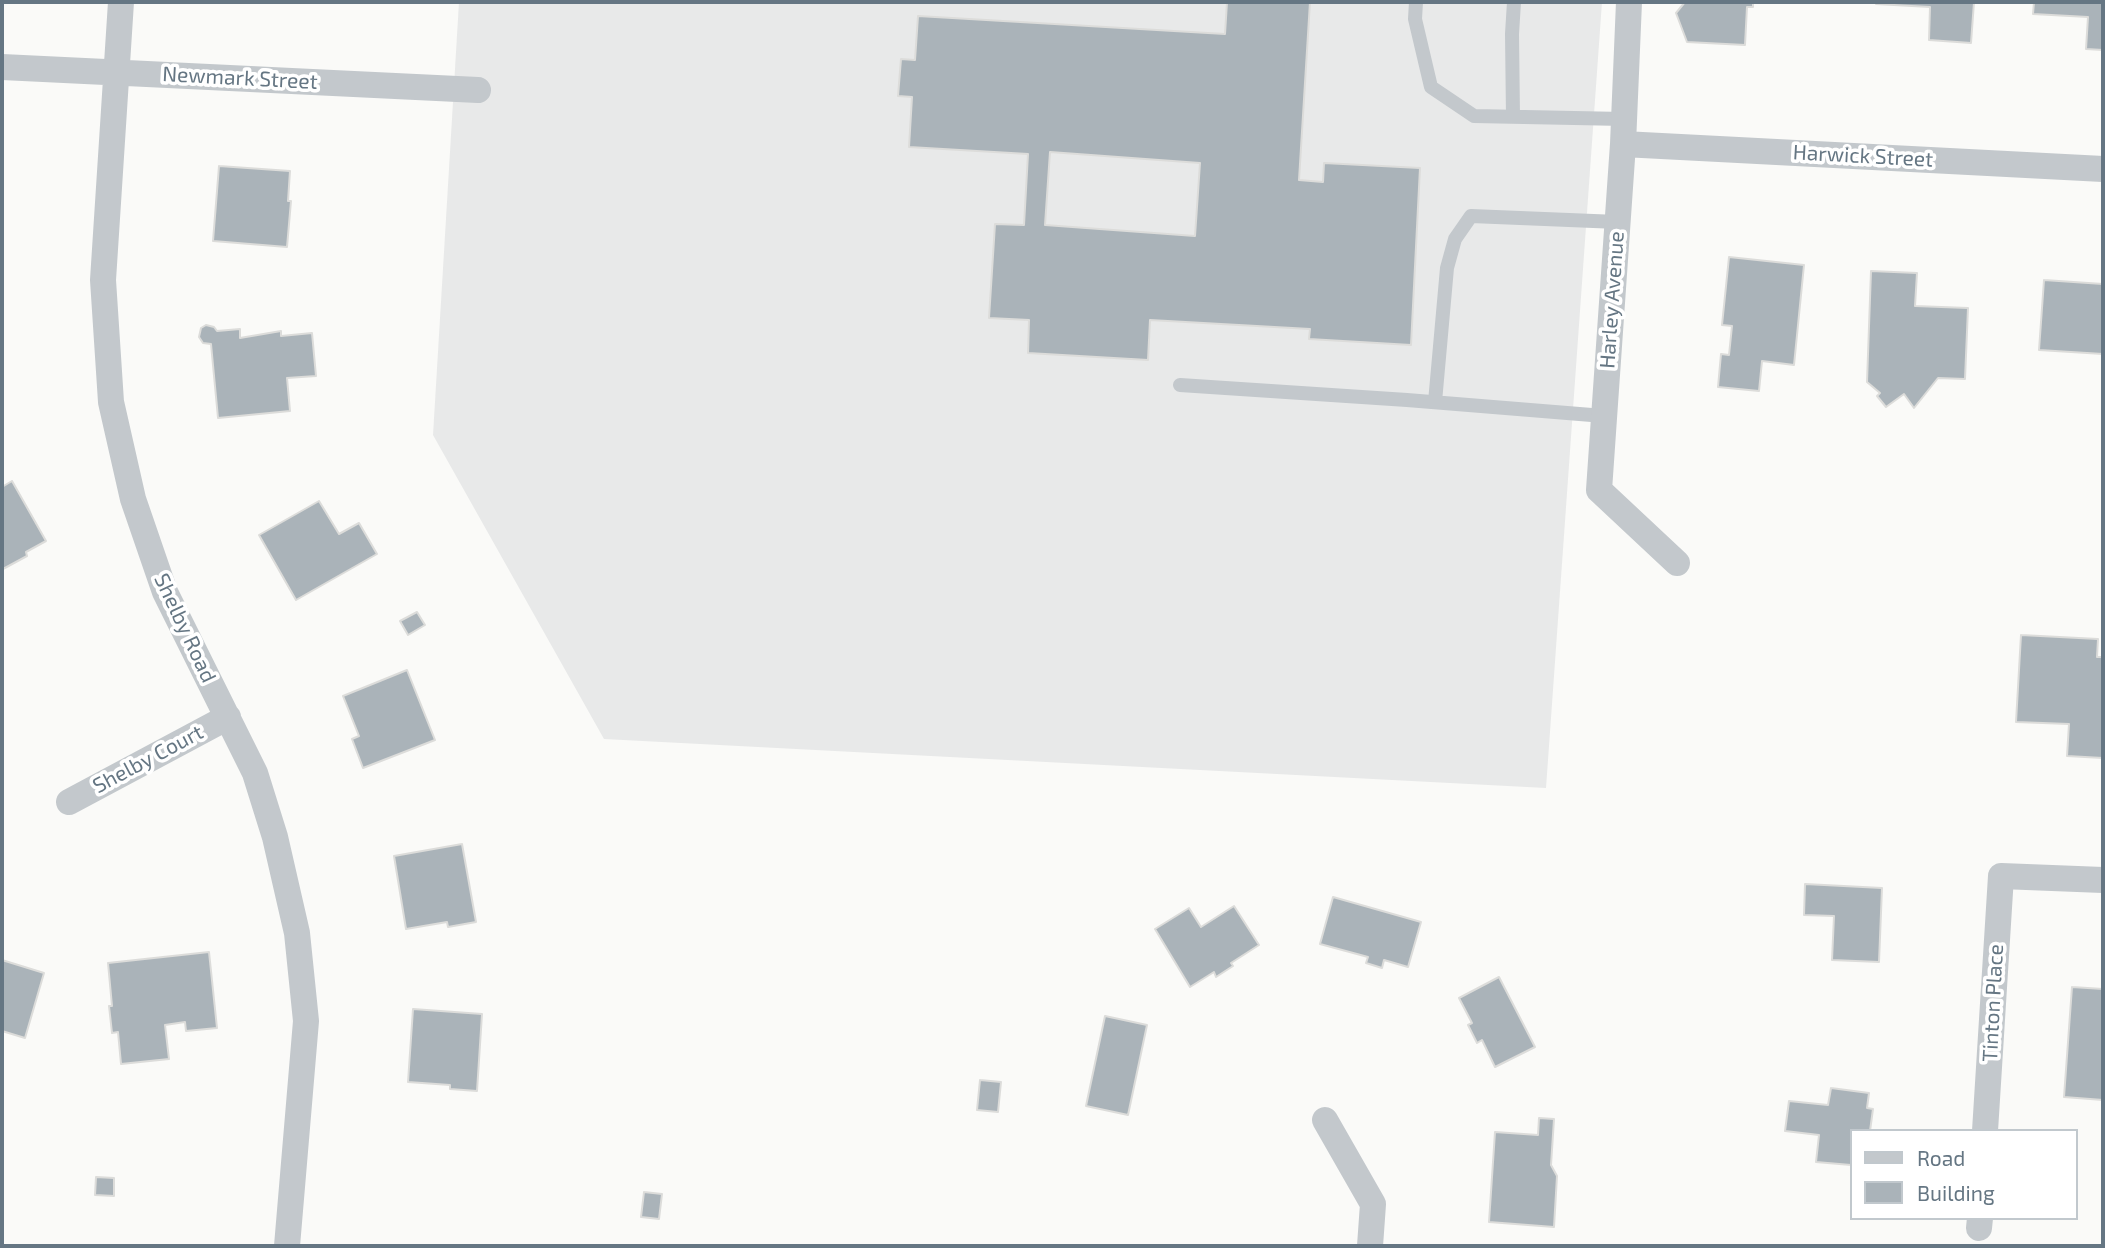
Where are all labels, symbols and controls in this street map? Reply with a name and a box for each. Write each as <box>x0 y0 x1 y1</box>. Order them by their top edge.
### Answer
street label: Newmark Street <box>162 61 318 95</box>
street label: Harwick Street <box>1792 140 1934 172</box>
street label: Harley Avenue <box>1595 230 1629 370</box>
street label: Shelby Road <box>149 569 221 687</box>
street label: Shelby Court <box>88 719 208 799</box>
street label: Tinton Place <box>1977 943 2009 1063</box>
legend <box>1850 1129 2077 1220</box>
text: Road <box>1917 1145 1965 1170</box>
text: Building <box>1917 1180 1995 1205</box>

